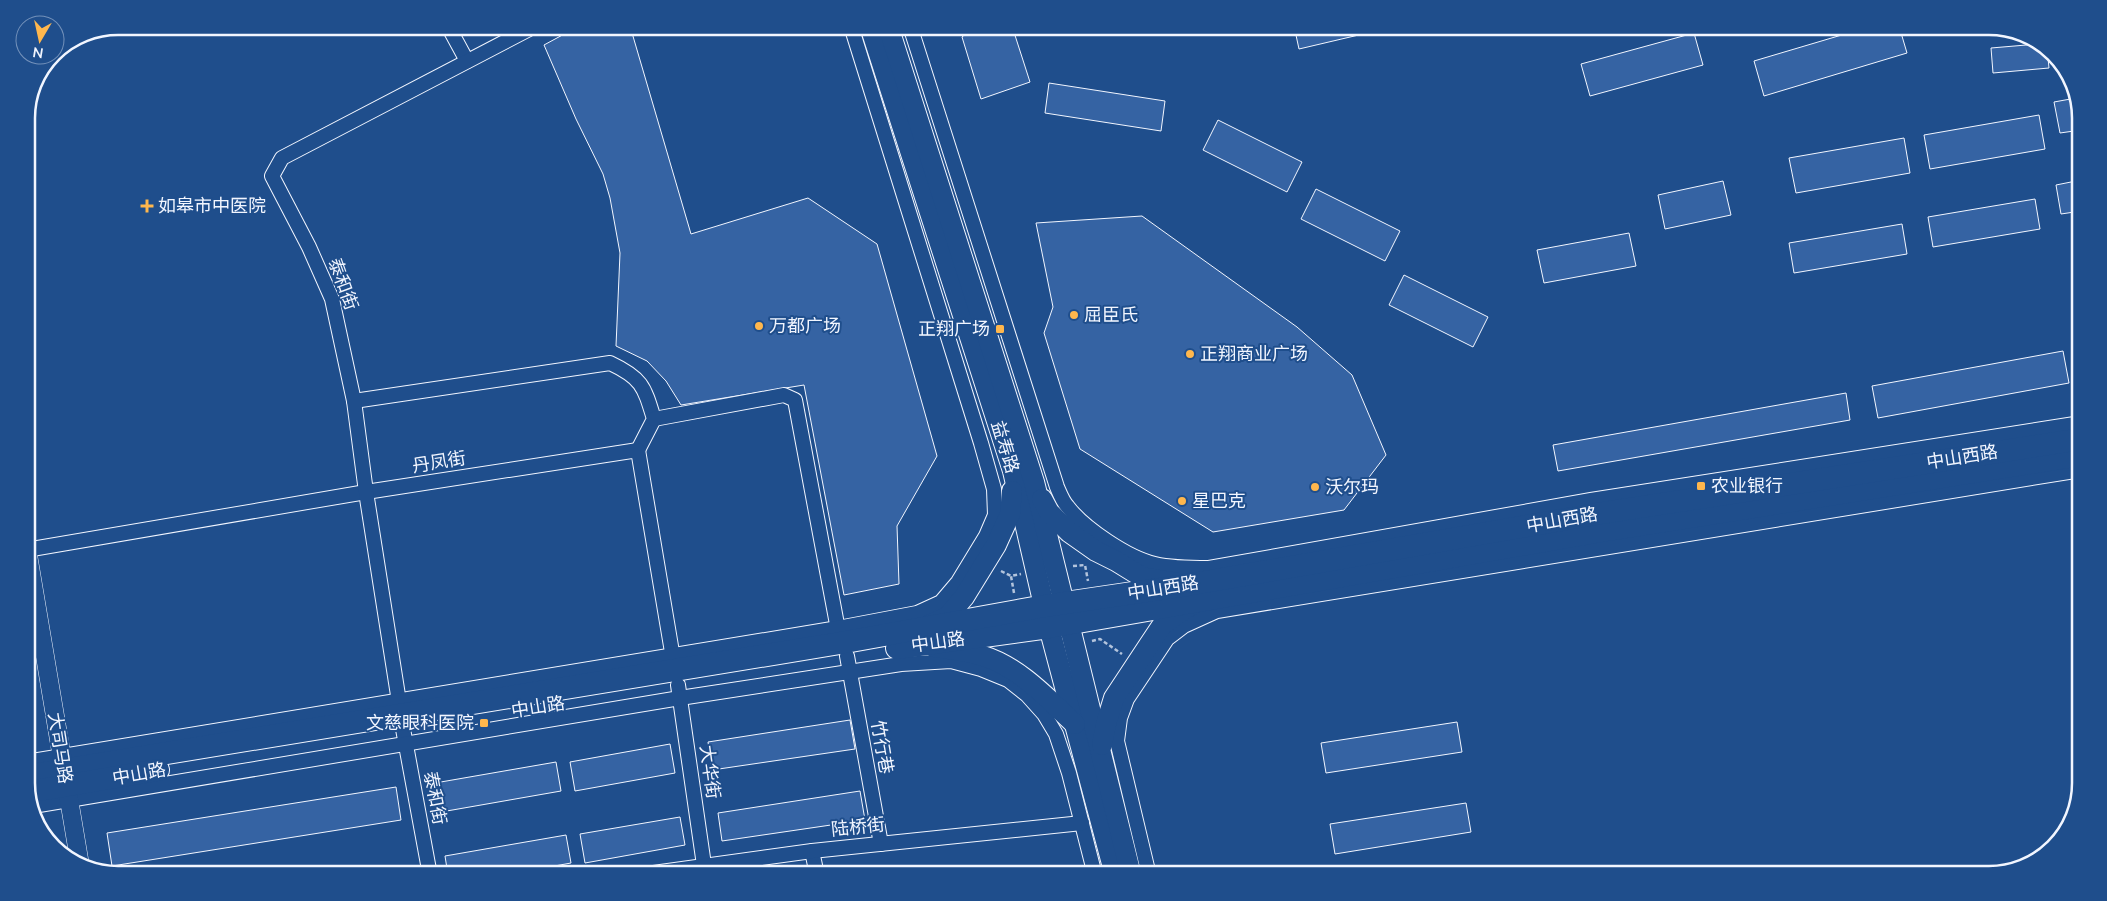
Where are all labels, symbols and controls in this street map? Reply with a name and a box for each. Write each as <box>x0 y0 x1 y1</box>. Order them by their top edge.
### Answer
north arrow <box>15 15 65 65</box>
text: N <box>31 43 45 63</box>
place label: 如皋市中医院 <box>158 194 266 217</box>
marker: 如皋市中医院 <box>140 199 154 213</box>
street label: 泰和街 <box>323 255 364 313</box>
place label: 屈臣氏 <box>1084 303 1138 326</box>
marker: 屈臣氏 <box>1068 309 1080 321</box>
place label: 万都广场 <box>769 314 841 337</box>
place label: 正翔广场 <box>918 317 990 340</box>
marker: 万都广场 <box>753 320 765 332</box>
marker: 正翔广场 <box>994 323 1006 335</box>
place label: 正翔商业广场 <box>1200 342 1308 365</box>
marker: 正翔商业广场 <box>1184 348 1196 360</box>
street label: 益寿路 <box>987 418 1024 476</box>
street label: 中山西路 <box>1925 440 1999 473</box>
street label: 丹凤街 <box>410 446 467 477</box>
place label: 农业银行 <box>1711 474 1783 497</box>
place label: 沃尔玛 <box>1325 475 1379 498</box>
marker: 农业银行 <box>1695 480 1707 492</box>
marker: 沃尔玛 <box>1309 481 1321 493</box>
place label: 星巴克 <box>1192 489 1246 512</box>
marker: 星巴克 <box>1176 495 1188 507</box>
street label: 中山西路 <box>1524 502 1599 537</box>
street label: 中山西路 <box>1126 571 1200 604</box>
street label: 中山路 <box>910 626 966 657</box>
street label: 中山路 <box>509 691 566 722</box>
street label: 大司马路 <box>44 711 77 785</box>
place label: 文慈眼科医院 <box>366 711 474 734</box>
marker: 文慈眼科医院 <box>478 717 490 729</box>
street label: 竹行巷 <box>866 718 899 775</box>
street label: 大华街 <box>695 744 726 800</box>
street label: 中山路 <box>110 757 167 790</box>
street label: 泰和街 <box>419 769 452 827</box>
street label: 陆桥街 <box>830 812 886 841</box>

